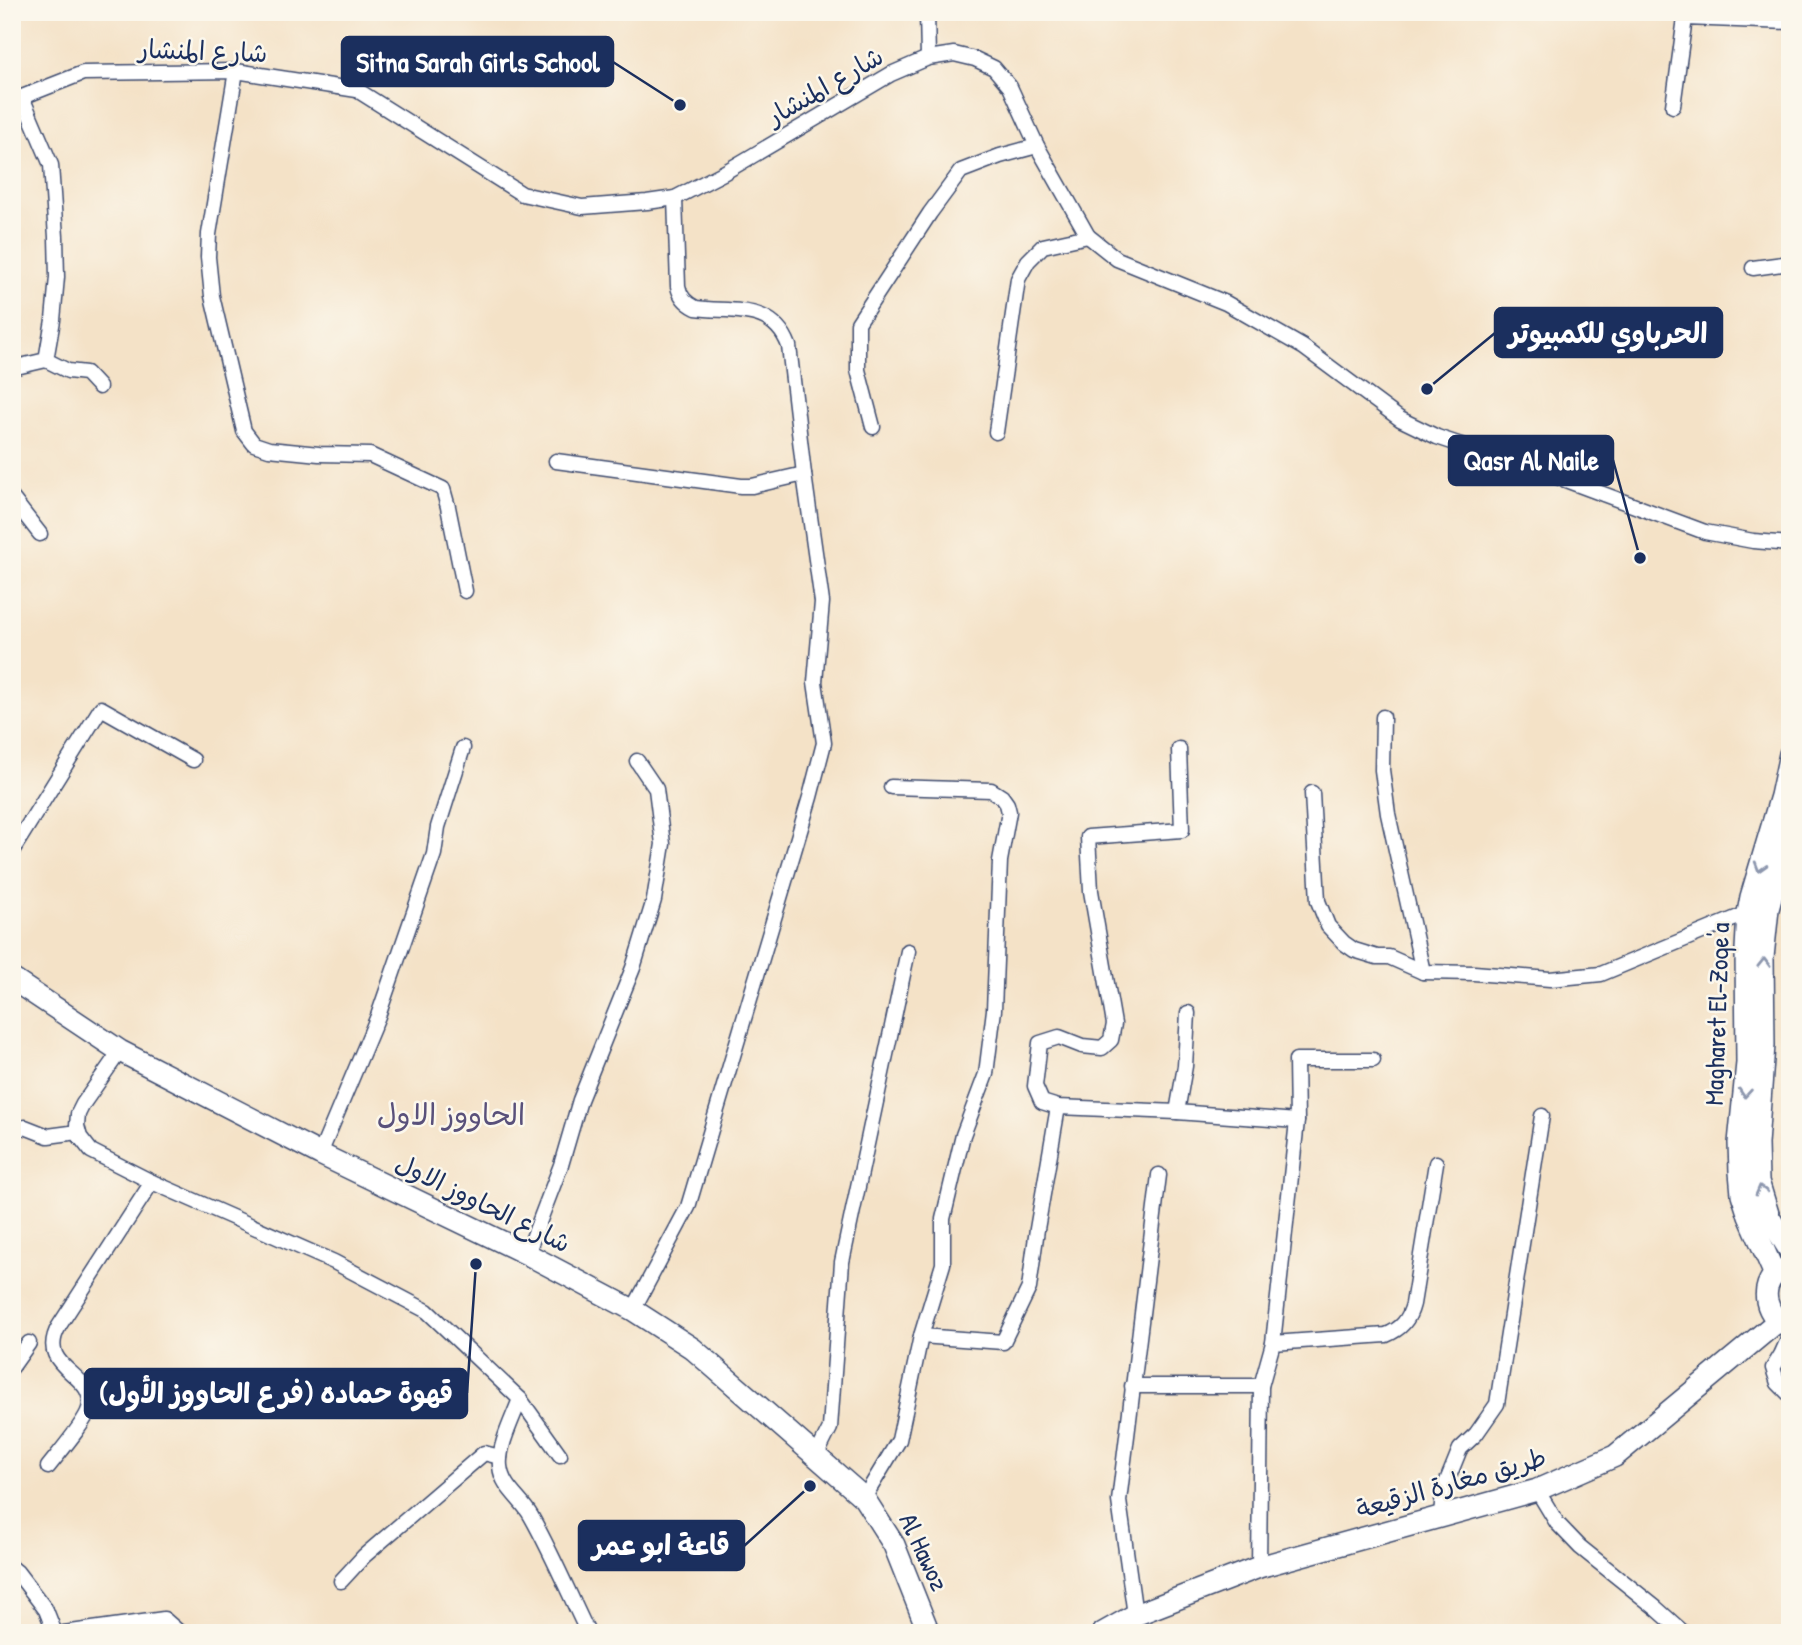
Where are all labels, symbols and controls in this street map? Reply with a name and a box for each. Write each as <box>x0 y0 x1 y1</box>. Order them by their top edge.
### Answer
street label: شارع المنشار <box>136 31 268 71</box>
callout: Sitna Sarah Girls School <box>342 37 613 86</box>
street label: شارع المنشار <box>758 38 890 135</box>
text: Sitna Sarah Girls School <box>356 43 600 81</box>
callout: الحرباوي للكمبيوتر <box>1495 308 1722 357</box>
text: الحرباوي للكمبيوتر <box>1506 314 1707 354</box>
callout: Qasr Al Naile <box>1449 436 1613 485</box>
text: Qasr Al Naile <box>1463 441 1600 479</box>
one-way arrow <box>1754 861 1768 873</box>
street label: Magharet El-Zoqe'a <box>1696 922 1737 1106</box>
one-way arrow <box>1756 957 1771 968</box>
one-way arrow <box>1738 1088 1753 1099</box>
district label: الحاووز الاول <box>377 1094 525 1134</box>
street label: شارع الحاووز الاول <box>389 1145 577 1261</box>
one-way arrow <box>1755 1184 1770 1196</box>
callout: قهوة حماده (فرع الحاووز الأول) <box>85 1369 467 1418</box>
text: قهوة حماده (فرع الحاووز الأول) <box>99 1374 453 1413</box>
street label: طريق مغارة الزقيعة <box>1352 1439 1550 1526</box>
street label: Al Hawoz <box>891 1507 958 1596</box>
callout: قاعة ابو عمر <box>579 1521 744 1570</box>
text: قاعة ابو عمر <box>589 1526 730 1564</box>

